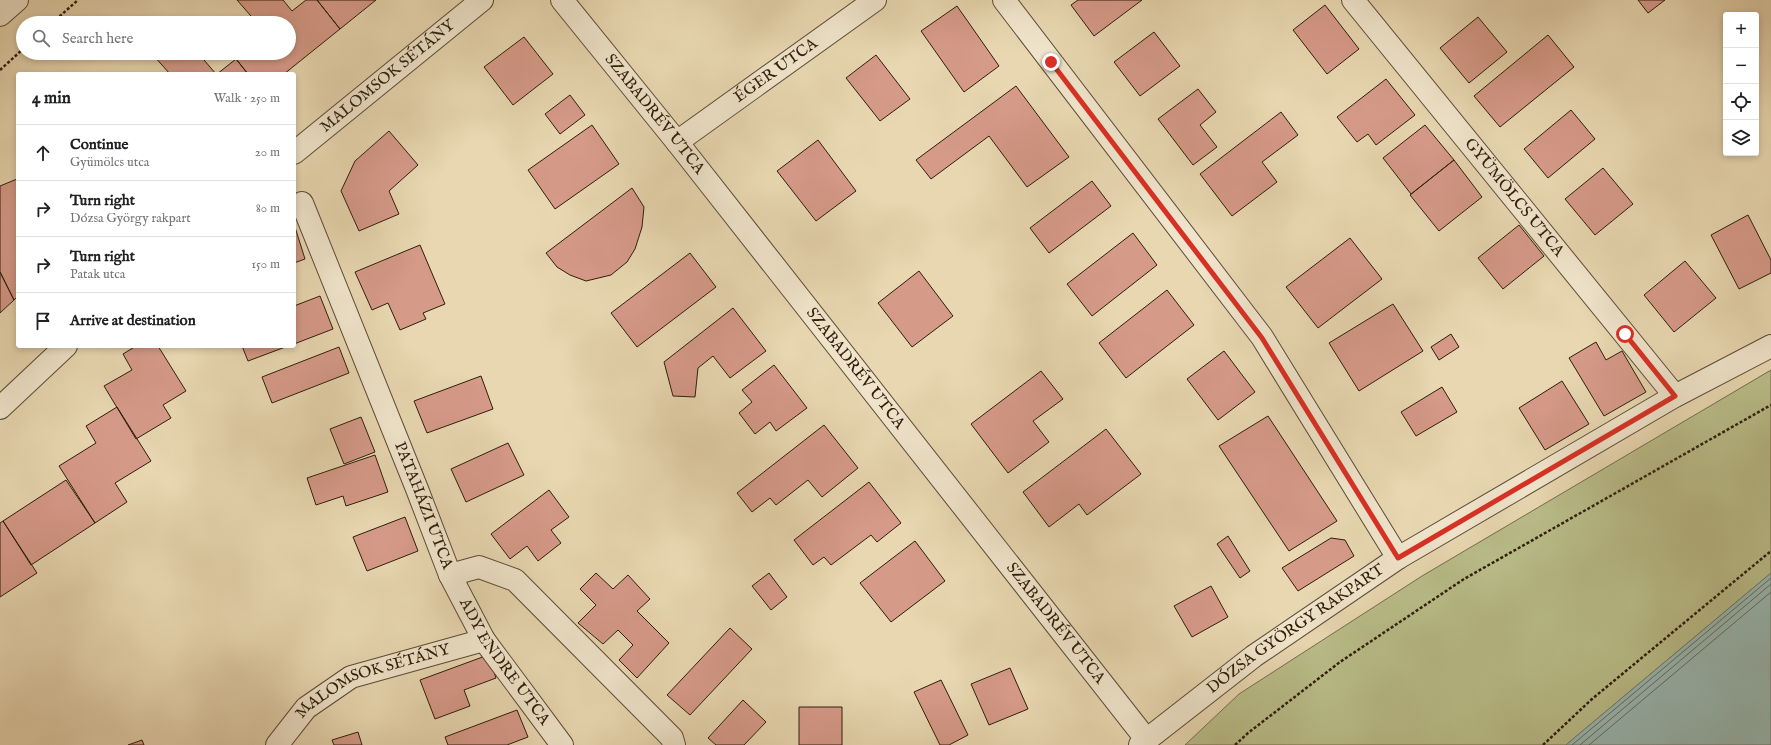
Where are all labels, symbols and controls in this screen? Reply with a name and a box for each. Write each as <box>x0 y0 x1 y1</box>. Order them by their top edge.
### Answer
map controls <box>1723 12 1759 156</box>
button: + <box>1723 12 1759 48</box>
street label: MALOMSOK SÉTÁNY <box>316 15 460 137</box>
search box <box>16 16 296 60</box>
icon: search <box>30 27 52 49</box>
text: Search here <box>62 29 133 48</box>
street label: ÉGER UTCA <box>729 34 823 108</box>
button: − <box>1723 48 1759 84</box>
street label: SZABADRÉV UTCA <box>600 50 710 180</box>
route end <box>1042 53 1060 71</box>
button: locate <box>1723 84 1759 120</box>
text: 4 min <box>32 88 71 109</box>
text: Walk · 250 m <box>214 90 280 107</box>
button: layers <box>1723 120 1759 156</box>
street label: GYÜMÖLCS UTCA <box>1460 134 1569 262</box>
text: Continue <box>70 135 128 154</box>
icon: ahead <box>32 142 54 164</box>
text: 20 m <box>255 144 280 161</box>
text: Gyümölcs utca <box>70 154 149 171</box>
text: Turn right <box>70 191 135 210</box>
icon: right <box>32 198 54 220</box>
text: 80 m <box>256 200 280 217</box>
text: Dózsa György rakpart <box>70 210 191 227</box>
text: Turn right <box>70 247 135 266</box>
icon: right <box>32 254 54 276</box>
text: 150 m <box>251 256 280 273</box>
text: Patak utca <box>70 266 125 283</box>
street label: SZABADRÉV UTCA <box>801 304 910 434</box>
icon: arrive <box>32 310 54 332</box>
text: Arrive at destination <box>70 311 196 330</box>
route start <box>1616 325 1634 343</box>
street label: PATAHÁZI UTCA <box>389 439 457 573</box>
street label: SZABADRÉV UTCA <box>1001 559 1110 689</box>
street label: DÓZSA GYÖRGY RAKPART <box>1203 560 1389 699</box>
street label: ADY ENDRE UTCA <box>454 594 555 730</box>
street label: MALOMSOK SÉTÁNY <box>291 640 453 723</box>

